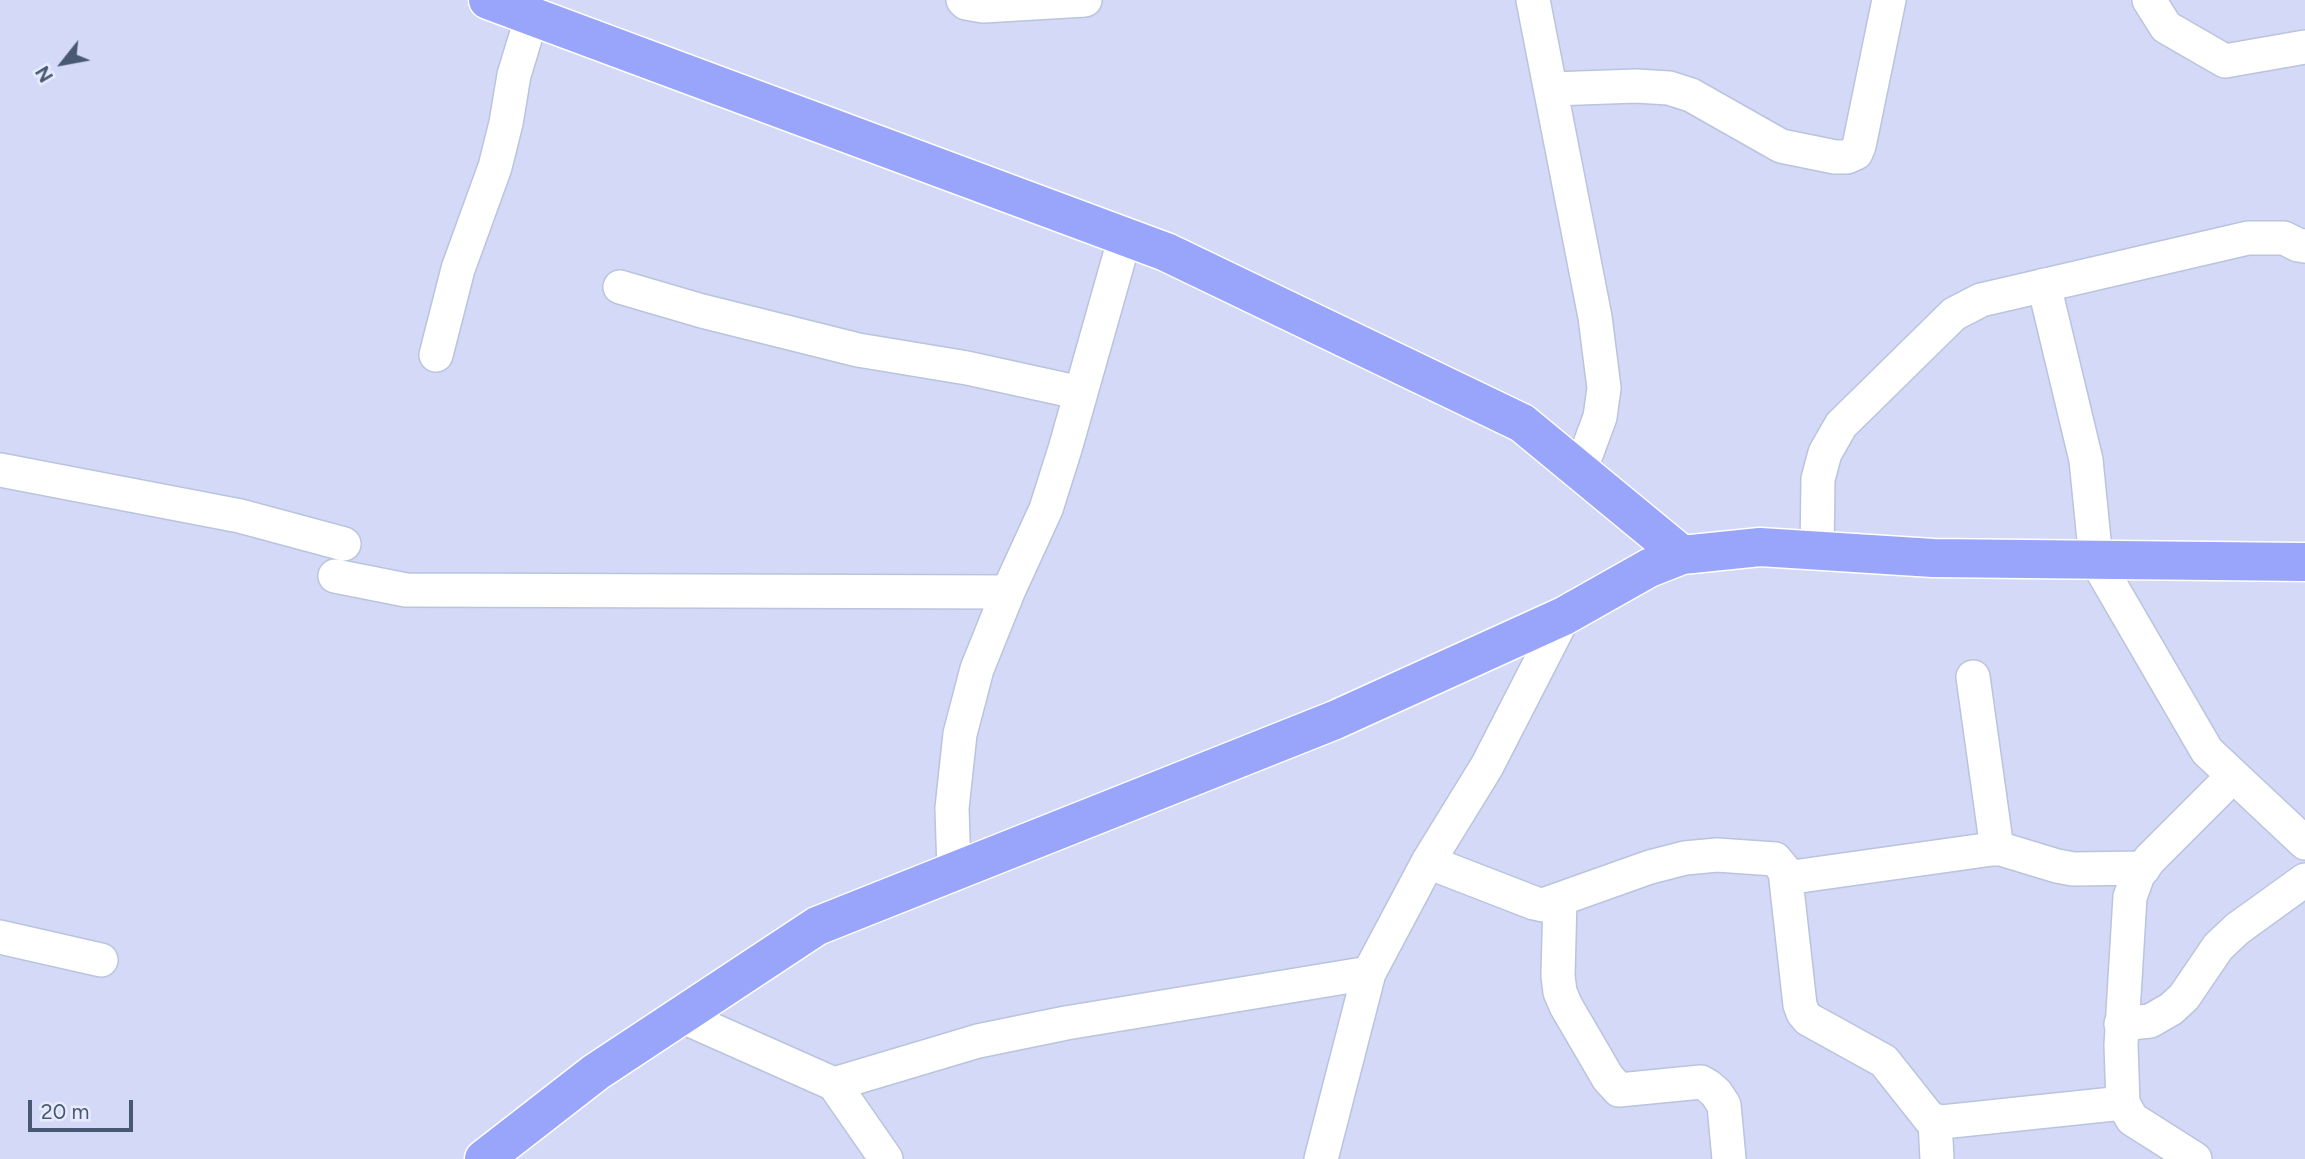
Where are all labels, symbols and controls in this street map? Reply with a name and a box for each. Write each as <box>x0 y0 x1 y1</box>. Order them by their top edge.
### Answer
north arrow <box>28 28 98 98</box>
text: N <box>31 62 58 86</box>
scale bar <box>32 1086 136 1130</box>
text: 20 m <box>41 1099 89 1124</box>

